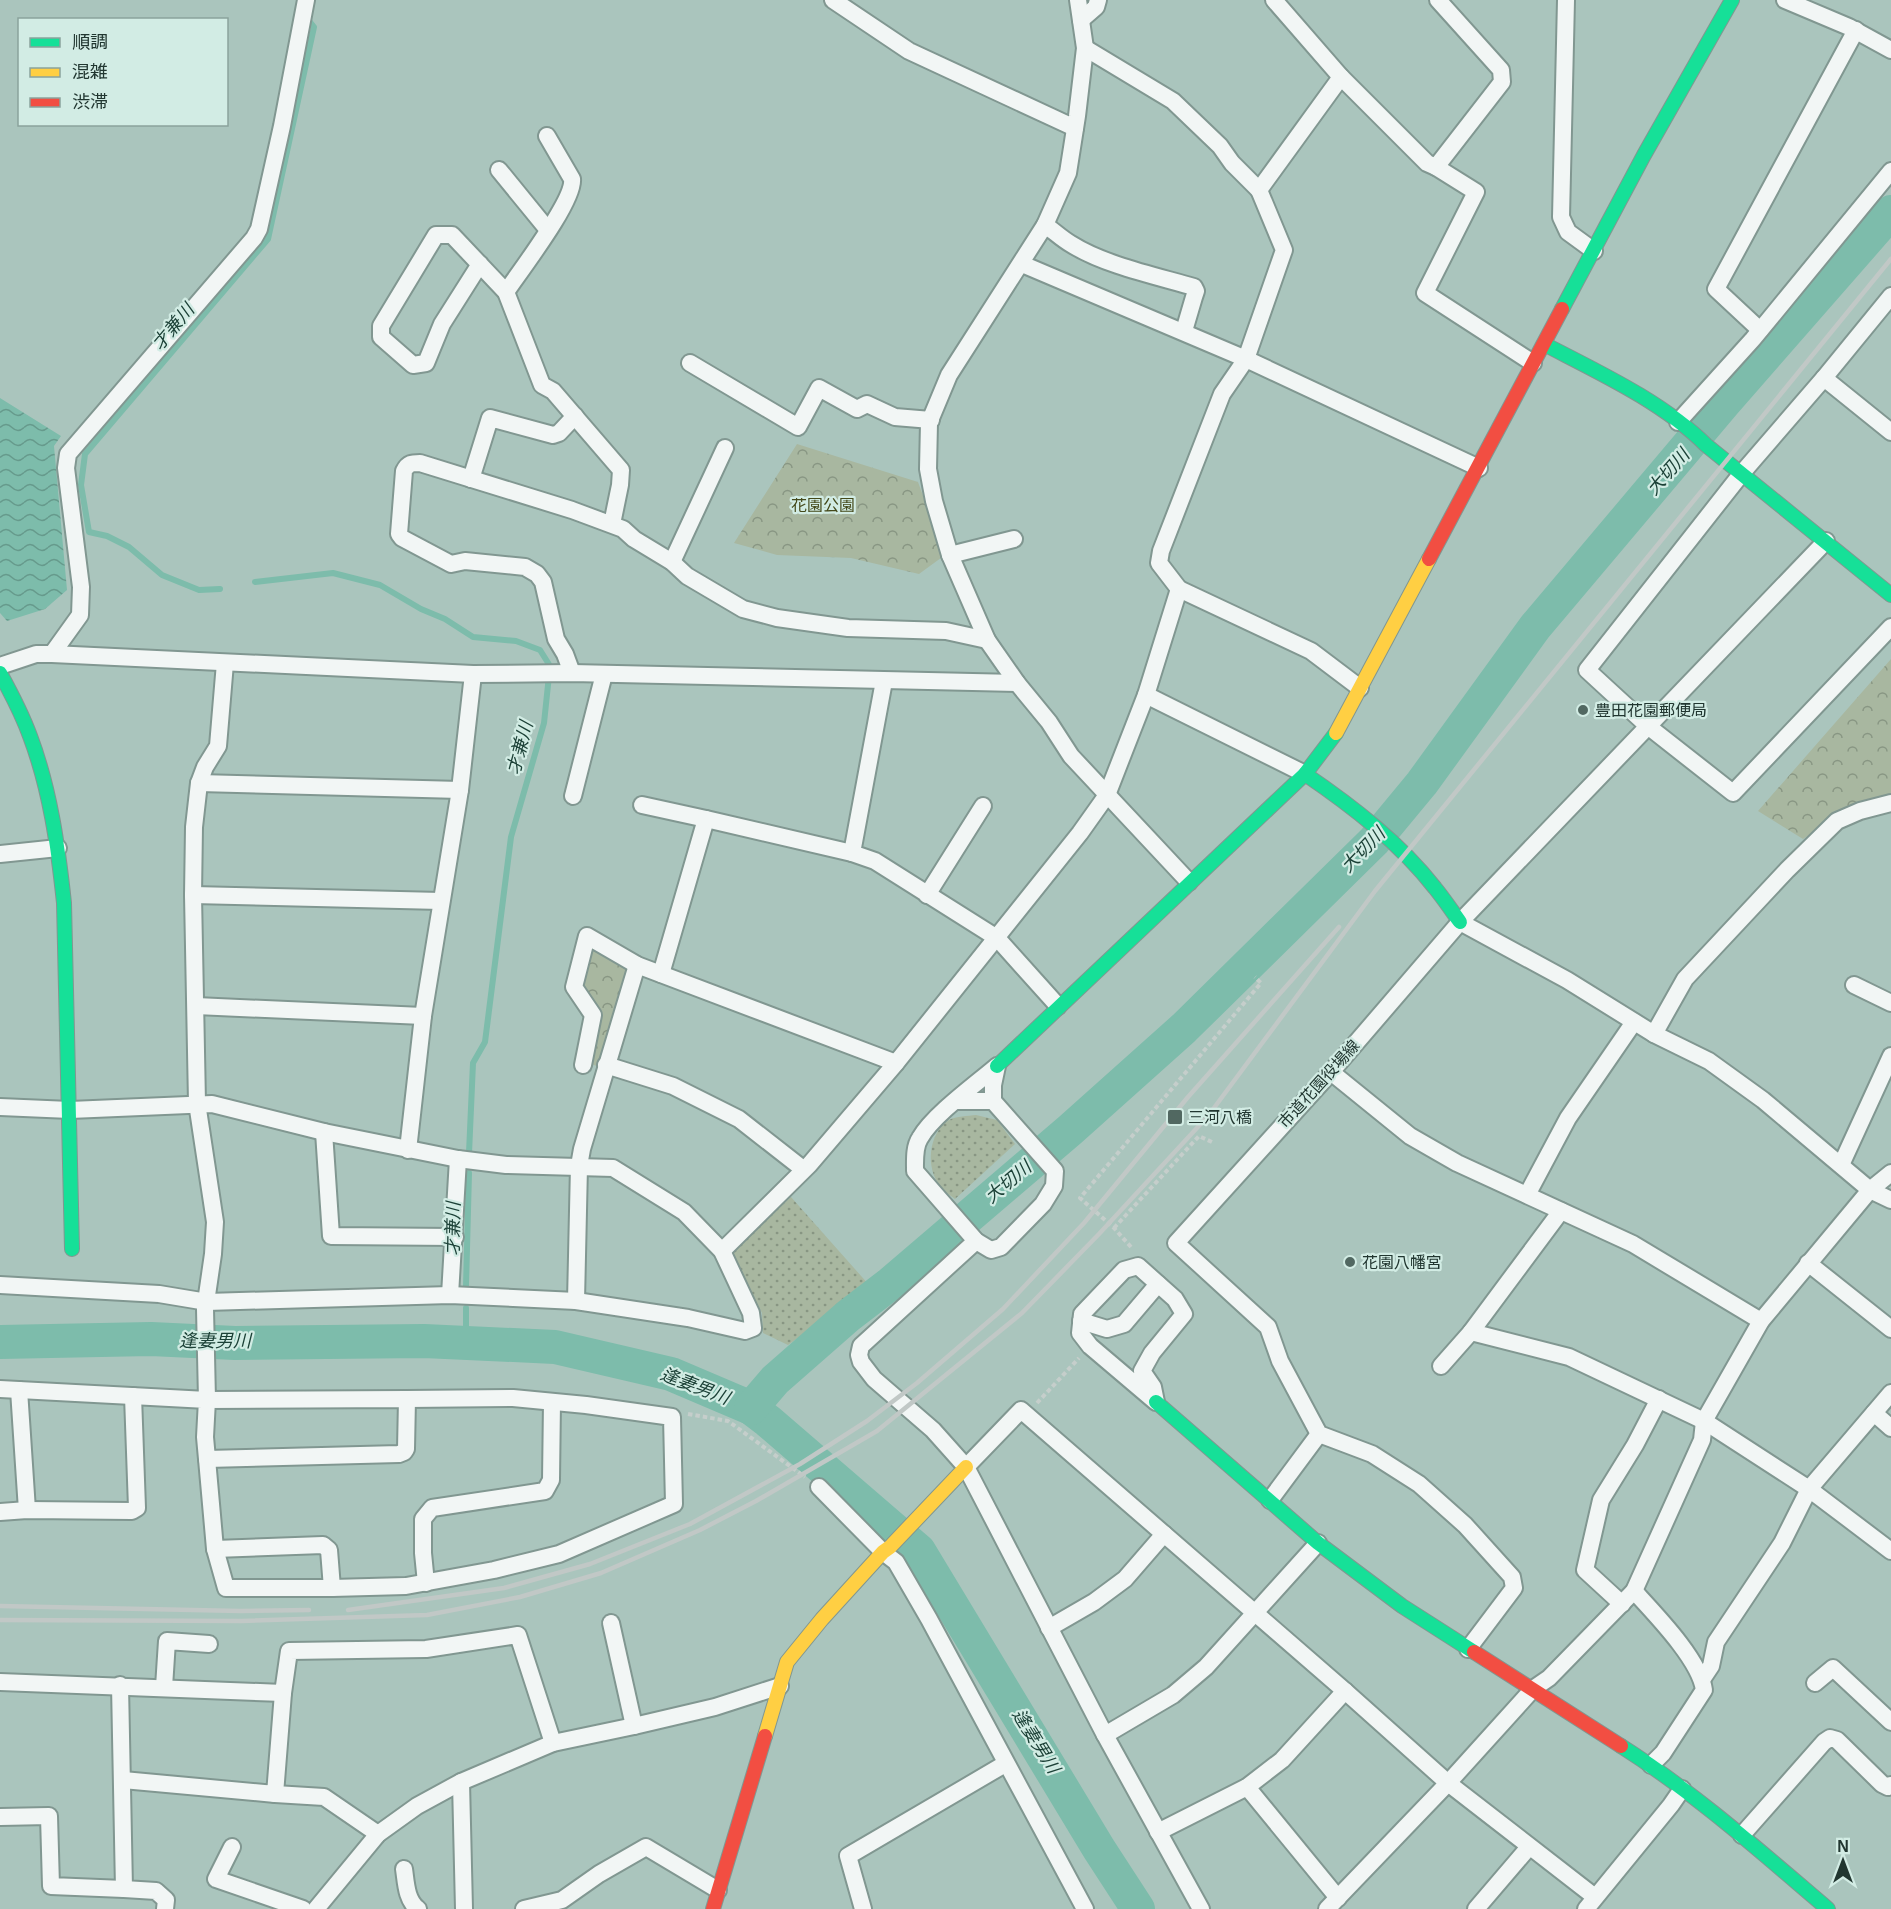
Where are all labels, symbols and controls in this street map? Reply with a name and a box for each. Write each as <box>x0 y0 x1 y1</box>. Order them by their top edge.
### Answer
legend <box>18 18 228 126</box>
text: 順調 <box>72 32 108 52</box>
text: 混雑 <box>72 62 108 82</box>
text: 渋滞 <box>72 92 108 112</box>
water label: 才兼川 <box>148 298 199 354</box>
water label: 大切川 <box>1643 444 1695 499</box>
park label: 花園公園 <box>791 497 855 514</box>
place label: 豊田花園郵便局 <box>1595 702 1707 719</box>
marker: 豊田花園郵便局 <box>1576 703 1590 717</box>
water label: 才兼川 <box>503 717 537 777</box>
water label: 大切川 <box>1337 822 1390 876</box>
street label: 市道花園役場線 <box>1275 1037 1363 1131</box>
marker: 三河八橋 <box>1166 1108 1184 1126</box>
place label: 三河八橋 <box>1188 1109 1252 1126</box>
water label: 大切川 <box>981 1156 1037 1207</box>
water label: 才兼川 <box>443 1200 464 1256</box>
place label: 花園八幡宮 <box>1362 1254 1442 1271</box>
marker: 花園八幡宮 <box>1343 1255 1357 1269</box>
water label: 逢妻男川 <box>179 1331 253 1351</box>
water label: 逢妻男川 <box>658 1364 734 1409</box>
water label: 逢妻男川 <box>1008 1705 1065 1779</box>
north arrow <box>1813 1831 1873 1891</box>
text: N <box>1837 1838 1849 1855</box>

